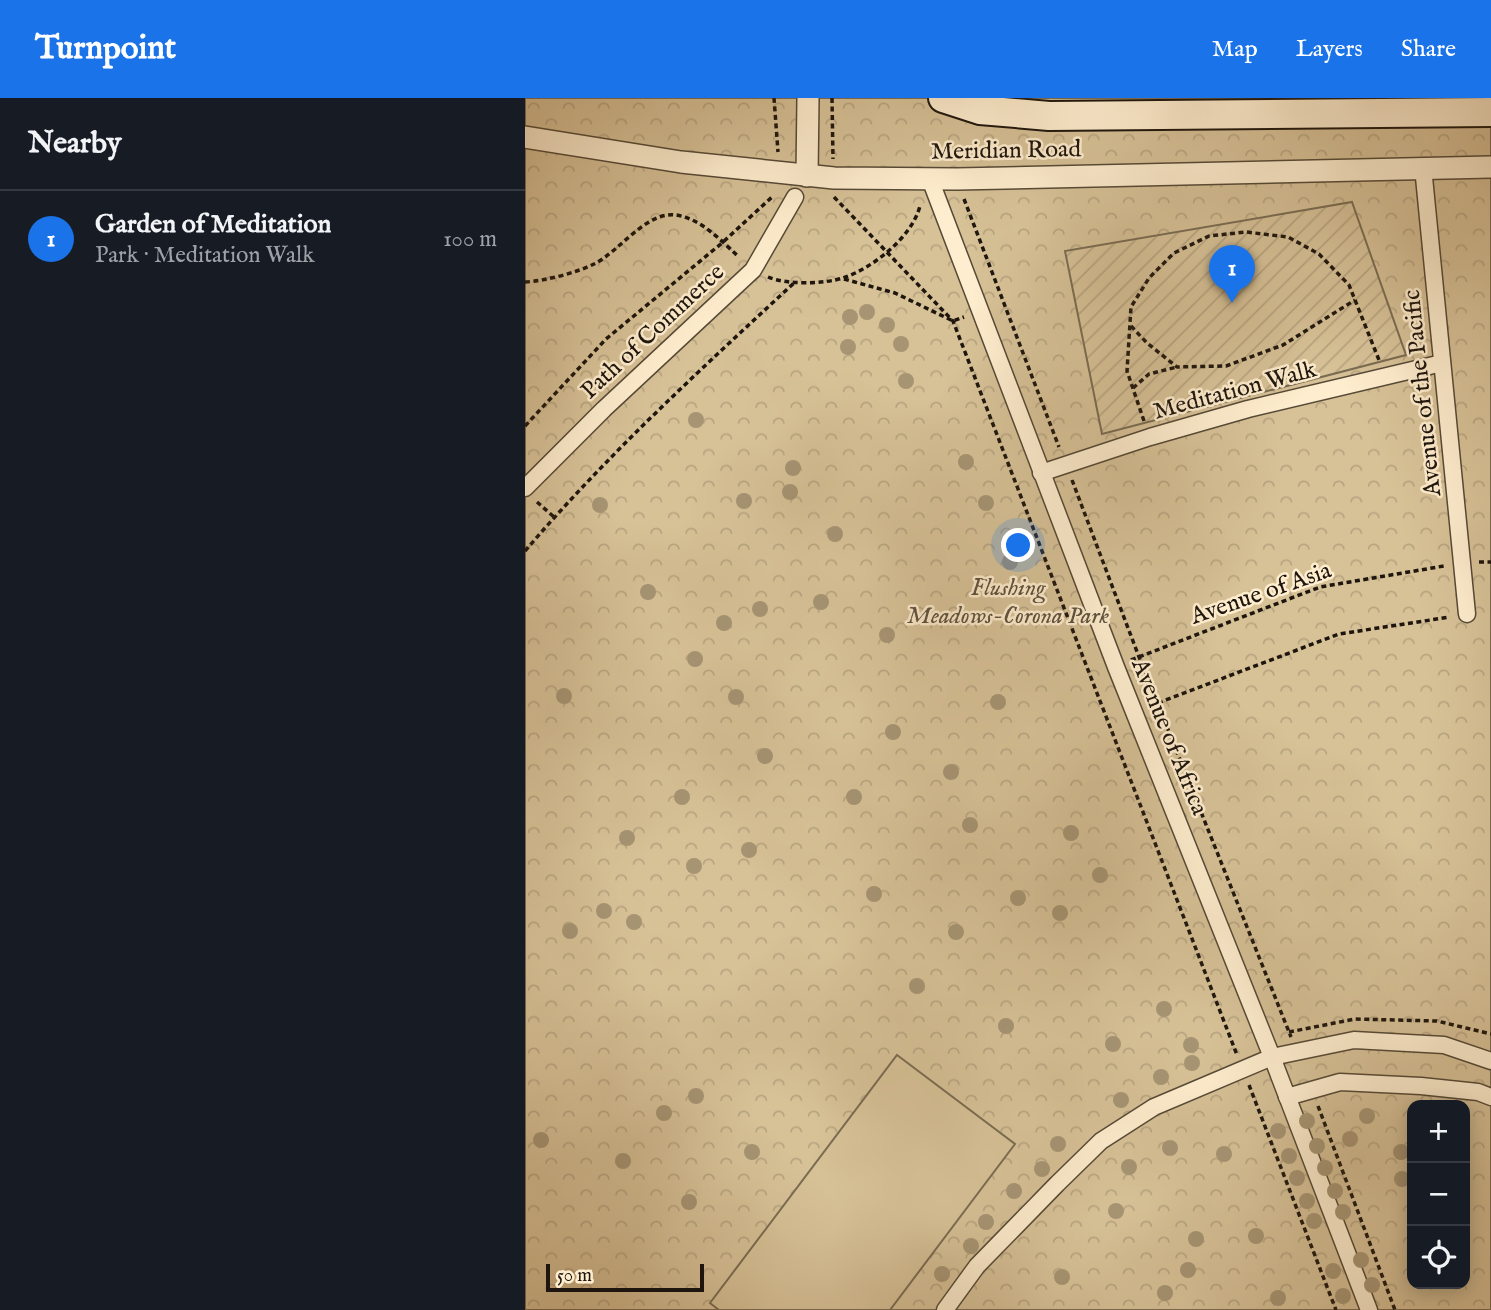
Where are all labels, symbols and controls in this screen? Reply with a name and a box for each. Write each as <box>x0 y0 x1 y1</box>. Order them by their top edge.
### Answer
text: Turnpoint <box>35 28 176 70</box>
text: Map <box>1212 34 1258 65</box>
text: Layers <box>1296 34 1363 65</box>
text: Share <box>1401 34 1456 65</box>
text: Nearby <box>28 125 121 163</box>
street label: Meridian Road <box>931 134 1082 168</box>
text: Garden of Meditation <box>95 208 331 241</box>
text: 1 <box>47 225 55 254</box>
text: 100 m <box>443 225 497 254</box>
text: Park · Meditation Walk <box>95 241 315 270</box>
pin: 1 <box>1209 245 1255 303</box>
street label: Path of Commerce <box>575 257 731 407</box>
street label: Avenue of the Pacific <box>1397 288 1449 499</box>
street label: Meditation Walk <box>1150 354 1320 428</box>
your location <box>1001 528 1035 562</box>
street label: Avenue of Asia <box>1186 555 1336 633</box>
park label: Flushing Meadows-Corona Park <box>907 573 1110 632</box>
street label: Avenue of Africa <box>1123 653 1215 820</box>
map controls <box>1407 1100 1470 1289</box>
button: + <box>1407 1100 1470 1163</box>
button: − <box>1407 1163 1470 1226</box>
button: locate <box>1407 1226 1470 1289</box>
scale bar <box>546 1261 703 1293</box>
text: 50 m <box>557 1264 592 1288</box>

